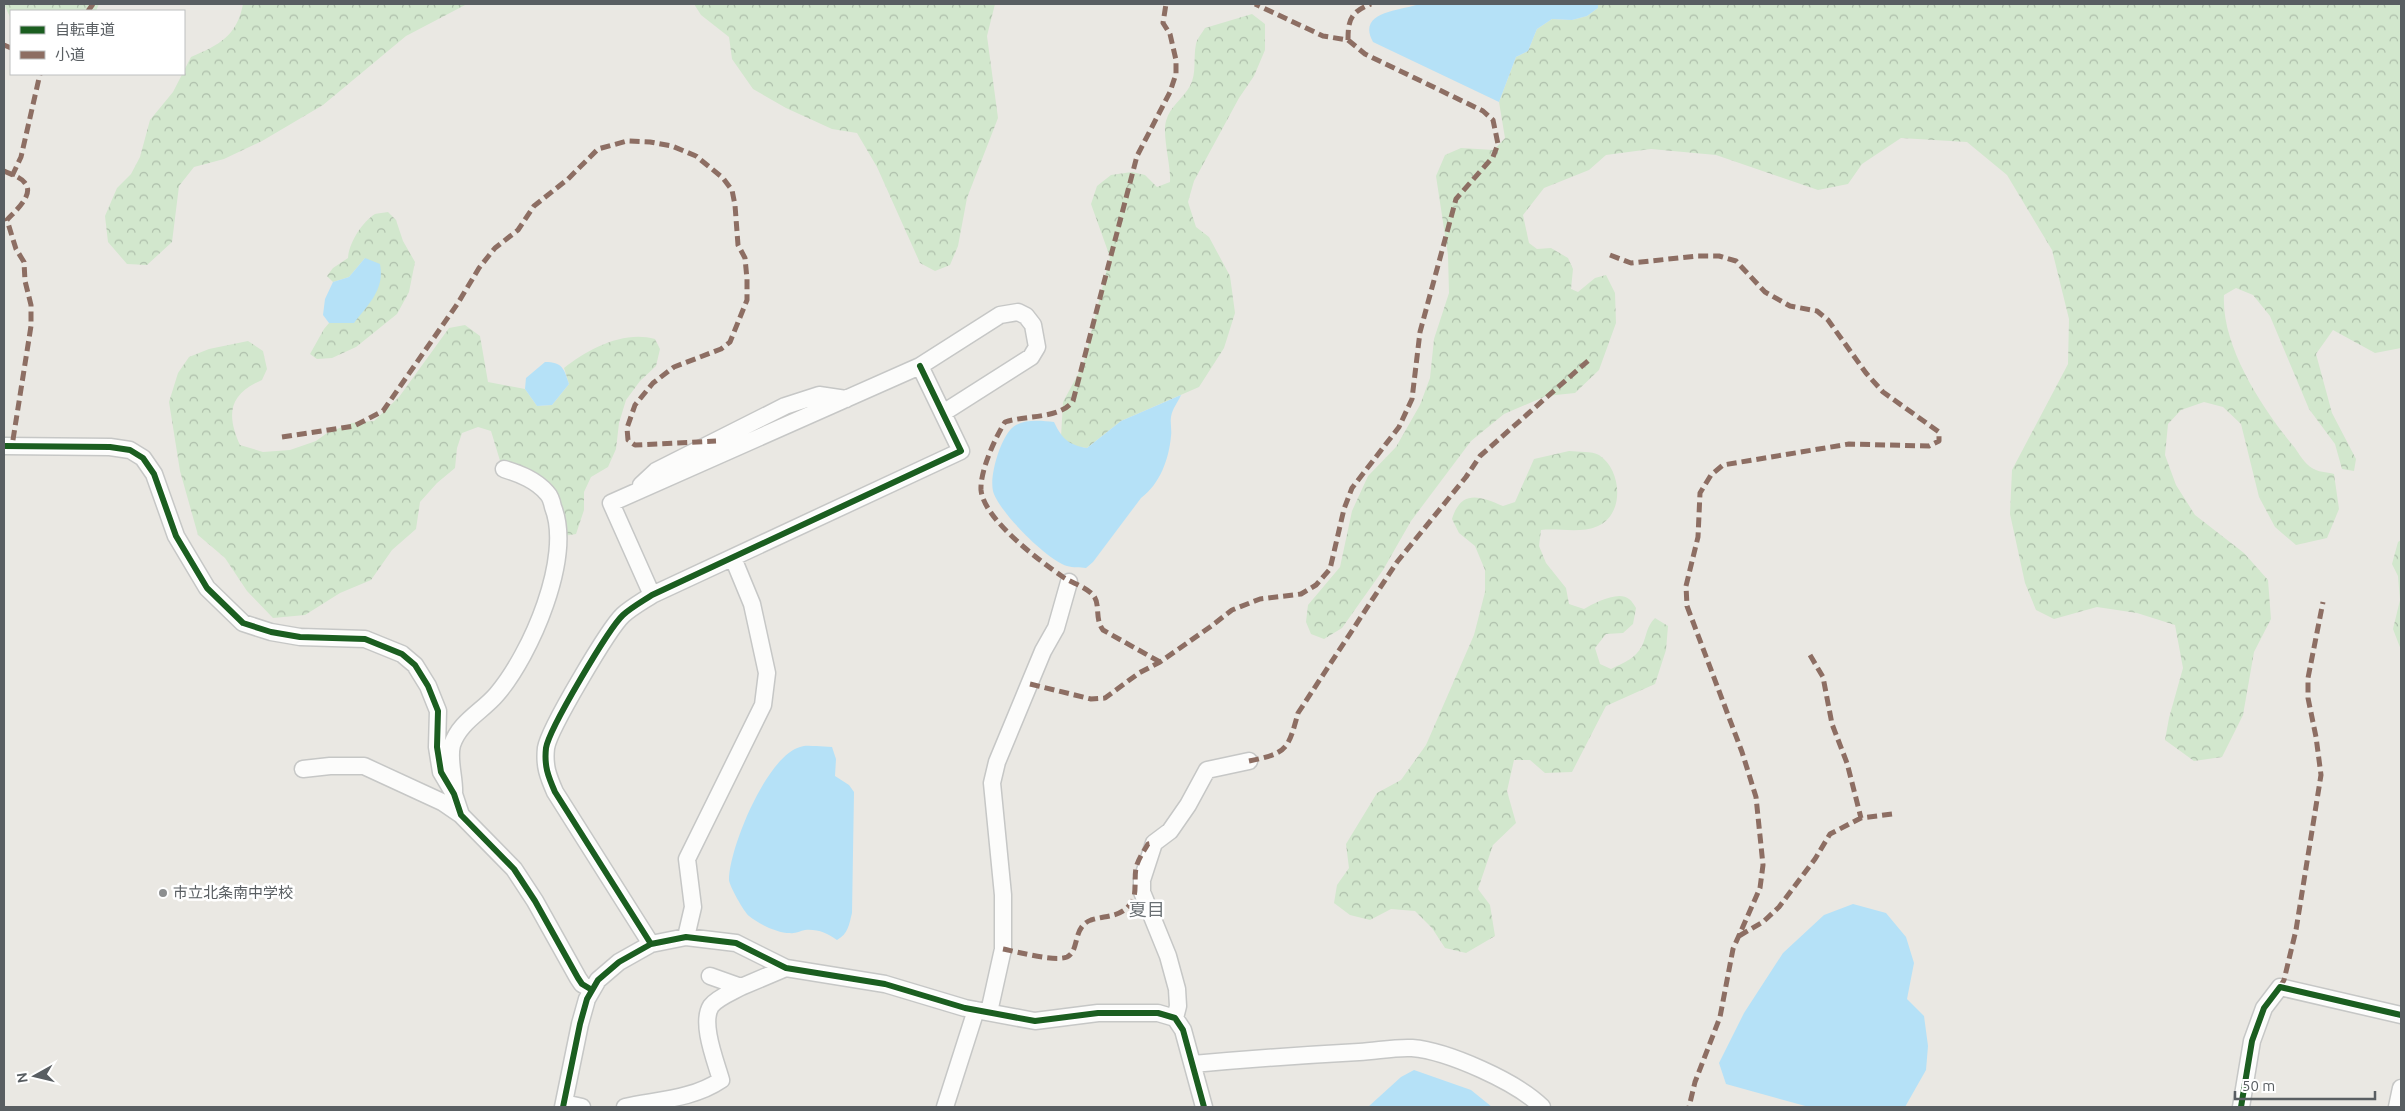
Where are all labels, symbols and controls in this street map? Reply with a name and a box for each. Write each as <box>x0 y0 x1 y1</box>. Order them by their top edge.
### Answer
legend <box>10 10 185 75</box>
text: 自転車道 <box>55 21 115 38</box>
text: 小道 <box>55 46 85 63</box>
place label: 市立北条南中学校 <box>173 884 293 901</box>
marker: 市立北条南中学校 <box>157 887 169 899</box>
district label: 夏目 <box>1129 899 1165 919</box>
north arrow <box>10 1051 60 1101</box>
scale bar <box>2235 1068 2375 1100</box>
text: N <box>13 1072 31 1084</box>
text: 50 m <box>2242 1077 2275 1094</box>

